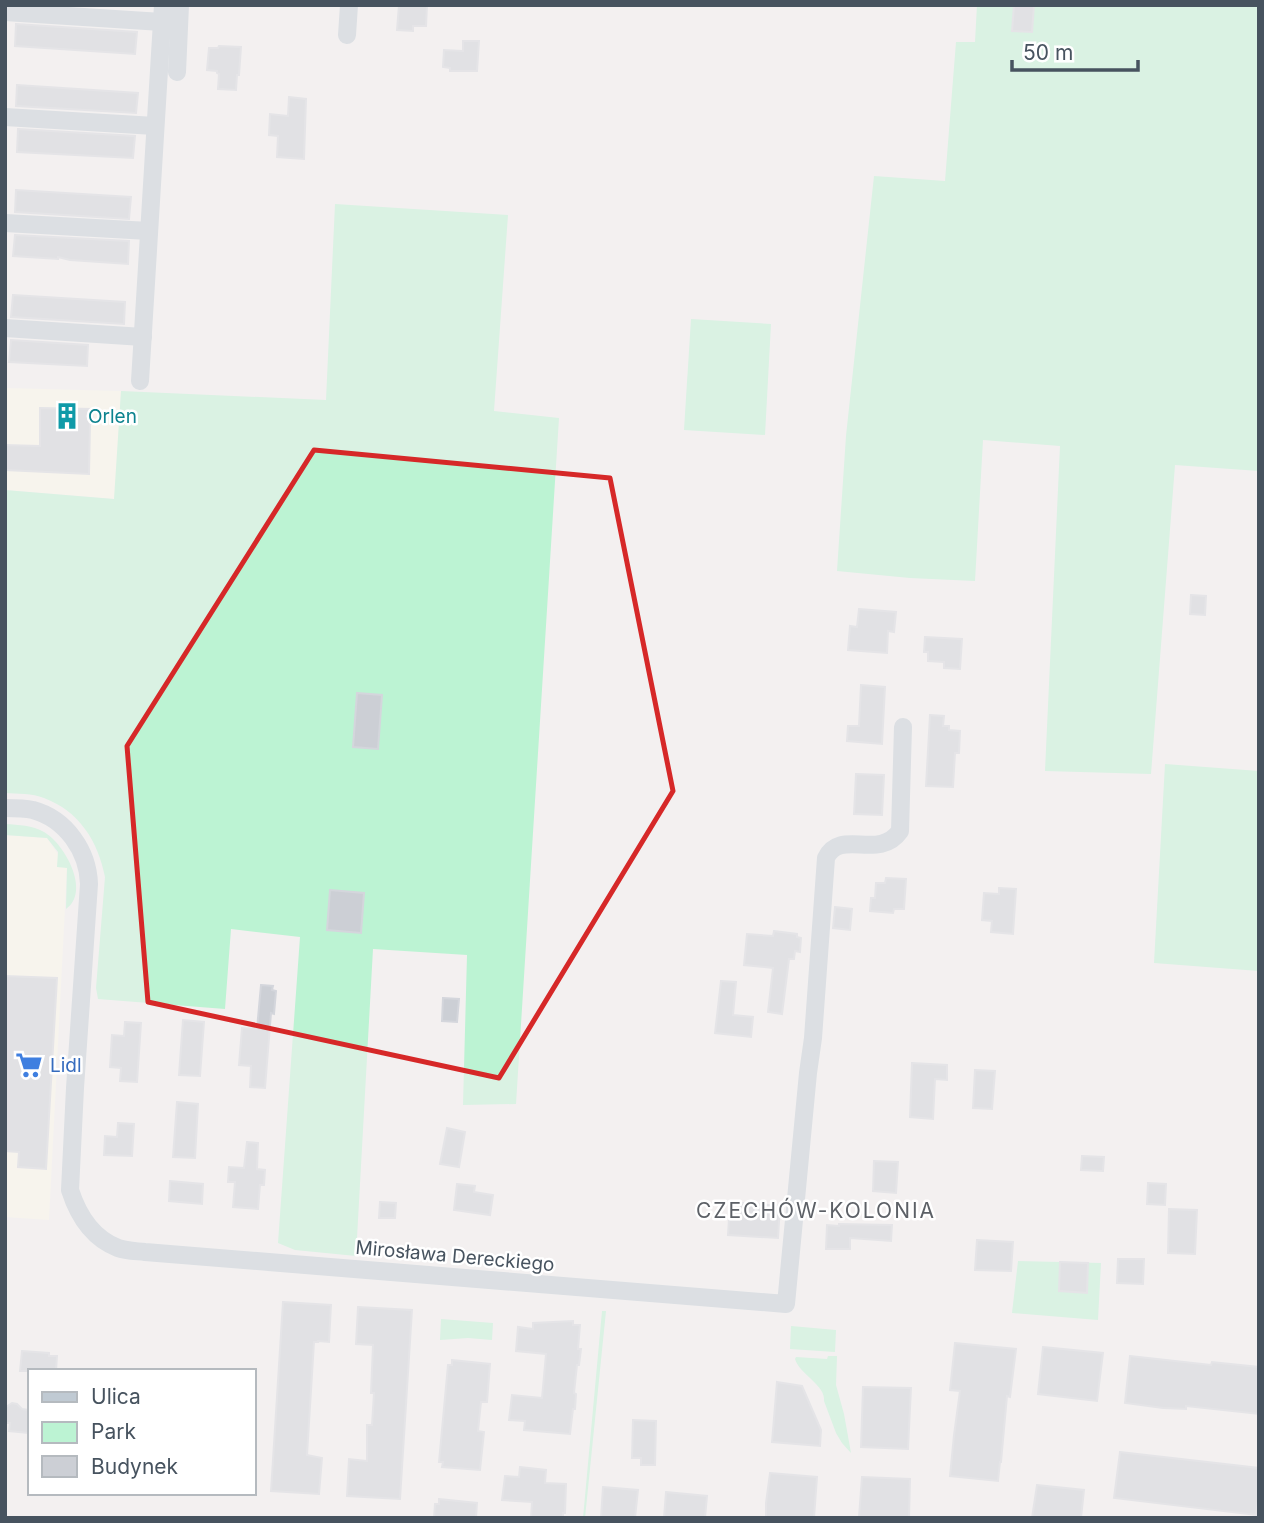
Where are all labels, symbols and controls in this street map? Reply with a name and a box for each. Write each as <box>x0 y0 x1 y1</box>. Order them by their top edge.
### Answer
scale bar <box>1012 28 1138 72</box>
text: 50 m <box>1023 40 1073 65</box>
building icon: Orlen <box>52 401 82 431</box>
place label: Orlen <box>88 405 137 428</box>
supermarket icon: Lidl <box>14 1050 44 1080</box>
place label: Lidl <box>50 1054 82 1077</box>
district label: CZECHÓW-KOLONIA <box>696 1197 936 1223</box>
street label: Mirosława Dereckiego <box>355 1236 555 1276</box>
legend <box>28 1369 256 1495</box>
text: Ulica <box>91 1384 141 1409</box>
text: Park <box>91 1419 136 1444</box>
text: Budynek <box>91 1454 179 1479</box>

